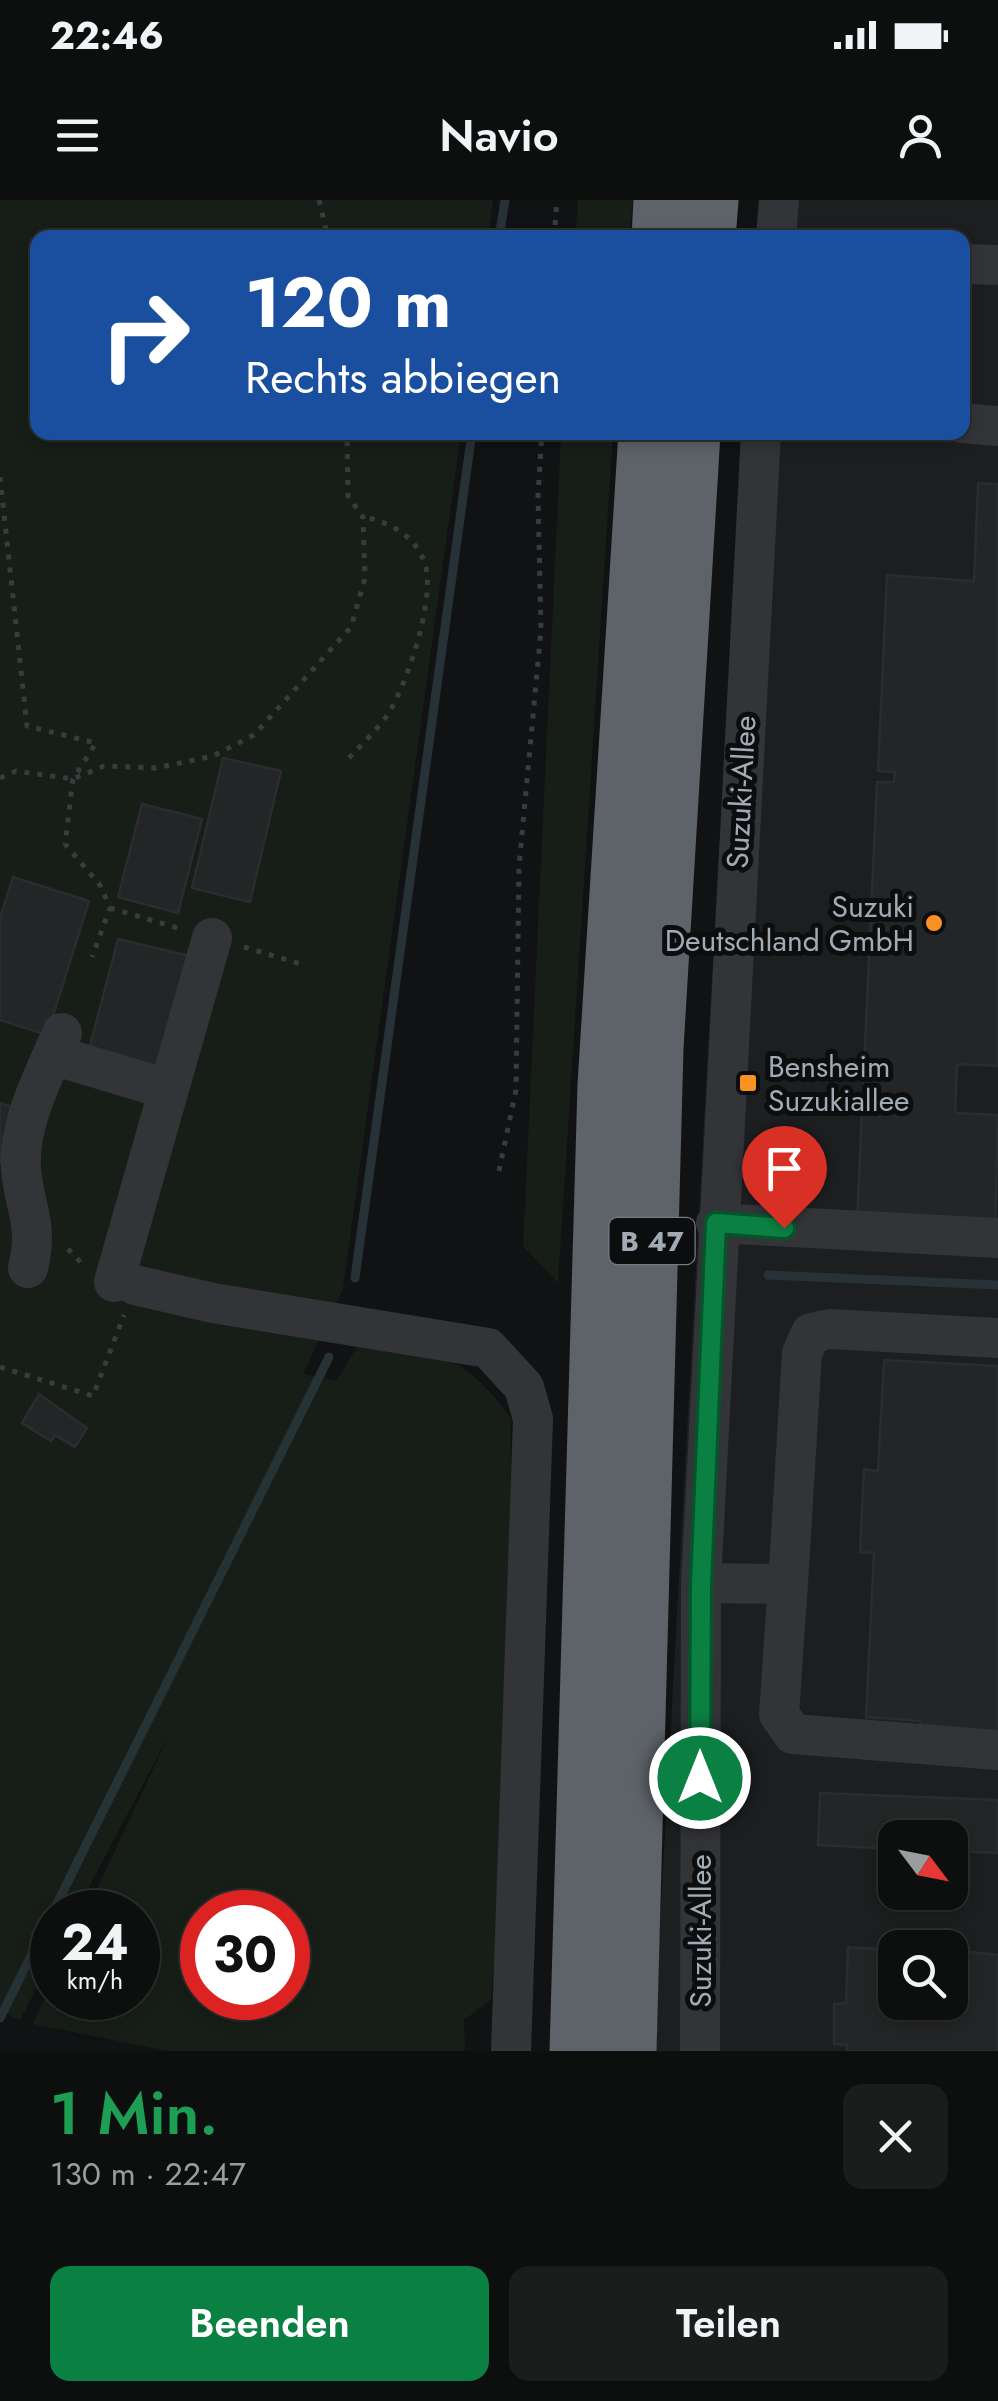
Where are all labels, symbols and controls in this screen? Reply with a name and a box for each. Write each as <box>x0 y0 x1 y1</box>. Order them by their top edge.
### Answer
text: 22:46 <box>50 8 164 63</box>
text: Navio <box>439 103 559 168</box>
icon: menu <box>50 108 105 163</box>
icon: person <box>893 108 948 163</box>
text: 120 m <box>245 252 451 353</box>
icon: right <box>80 270 210 400</box>
text: Rechts abbiegen <box>245 345 561 410</box>
street label: Suzuki-Allee <box>716 714 766 870</box>
place label: Suzuki Deutschland GmbH <box>665 885 914 962</box>
marker: Suzuki Deutschland GmbH <box>923 912 945 934</box>
place label: Bensheim Suzukiallee <box>768 1045 910 1122</box>
marker: Bensheim Suzukiallee <box>737 1072 759 1094</box>
pin <box>742 1126 827 1229</box>
icon: arrive <box>757 1141 812 1196</box>
road number: B 47 <box>610 1218 694 1264</box>
position arrow <box>648 1726 752 1830</box>
north arrow <box>878 1820 968 1910</box>
map controls <box>878 1820 968 2020</box>
street label: Suzuki-Allee <box>679 1854 722 2008</box>
speed limit sign: 30 <box>180 1890 310 2020</box>
text: 24 <box>61 1906 129 1979</box>
button: search <box>878 1930 968 2020</box>
text: km/h <box>67 1962 123 1998</box>
text: 1 Min. <box>50 2070 218 2157</box>
button: close <box>843 2084 948 2189</box>
text: 130 m · 22:47 <box>50 2151 246 2197</box>
button: Beenden <box>50 2266 489 2381</box>
button: Teilen <box>509 2266 948 2381</box>

